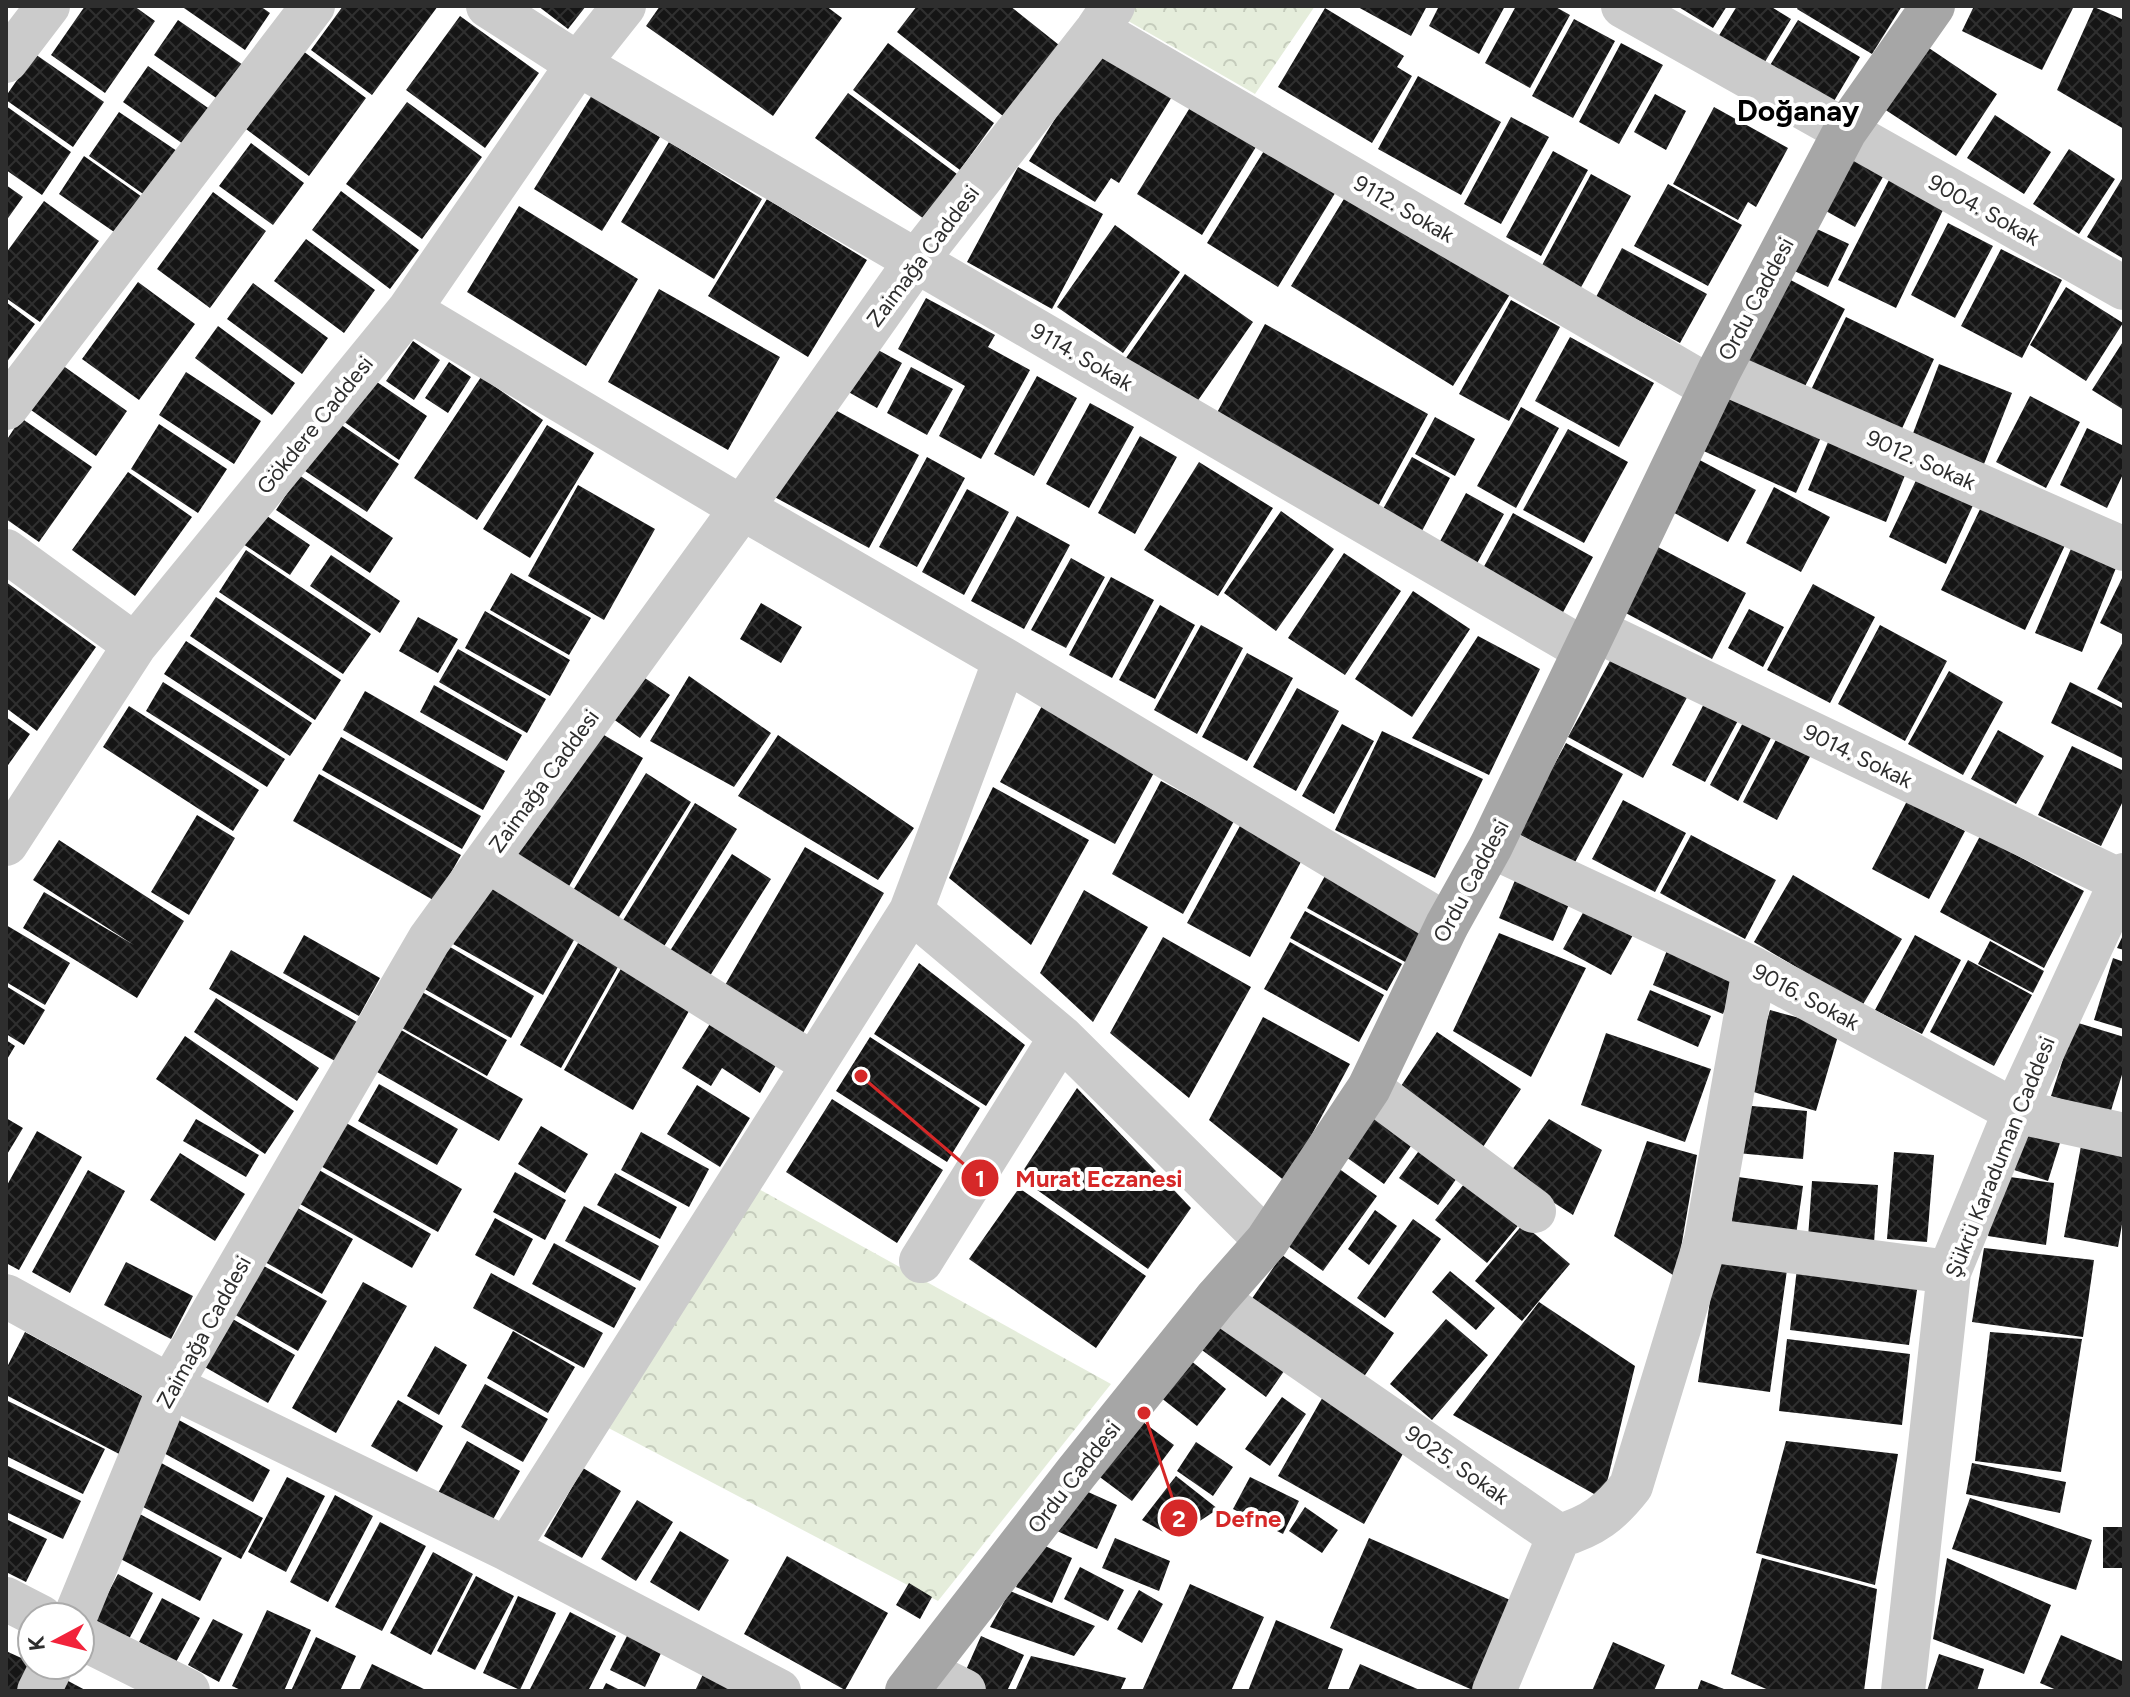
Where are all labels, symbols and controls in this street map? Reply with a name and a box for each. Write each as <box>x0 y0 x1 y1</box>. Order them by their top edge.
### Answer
district label: Doğanay <box>1737 92 1860 129</box>
street label: 9004. Sokak <box>1924 168 2045 252</box>
street label: 9112. Sokak <box>1349 169 1459 249</box>
street label: Zaimağa Caddesi <box>861 180 985 332</box>
street label: Ordu Caddesi <box>1712 233 1800 365</box>
street label: 9114. Sokak <box>1026 317 1138 397</box>
street label: Gökdere Caddesi <box>251 350 379 500</box>
street label: 9012. Sokak <box>1862 424 1980 496</box>
street label: Zaimağa Caddesi <box>483 704 605 858</box>
street label: 9014. Sokak <box>1799 718 1917 794</box>
street label: Ordu Caddesi <box>1427 815 1515 947</box>
street label: 9016. Sokak <box>1748 958 1864 1036</box>
street label: Şükrü Karaduman Caddesi <box>1939 1032 2061 1282</box>
callout: Murat Eczanesi <box>960 1154 1199 1202</box>
text: 1 <box>975 1164 985 1193</box>
text: Murat Eczanesi <box>1015 1164 1183 1193</box>
street label: Zaimağa Caddesi <box>151 1251 257 1413</box>
street label: Ordu Caddesi <box>1022 1415 1126 1539</box>
street label: 9025. Sokak <box>1400 1419 1514 1511</box>
callout: Defne <box>1159 1494 1297 1542</box>
text: 2 <box>1172 1504 1186 1533</box>
text: Defne <box>1215 1504 1281 1533</box>
north arrow <box>16 1601 96 1681</box>
text: K <box>22 1634 51 1652</box>

